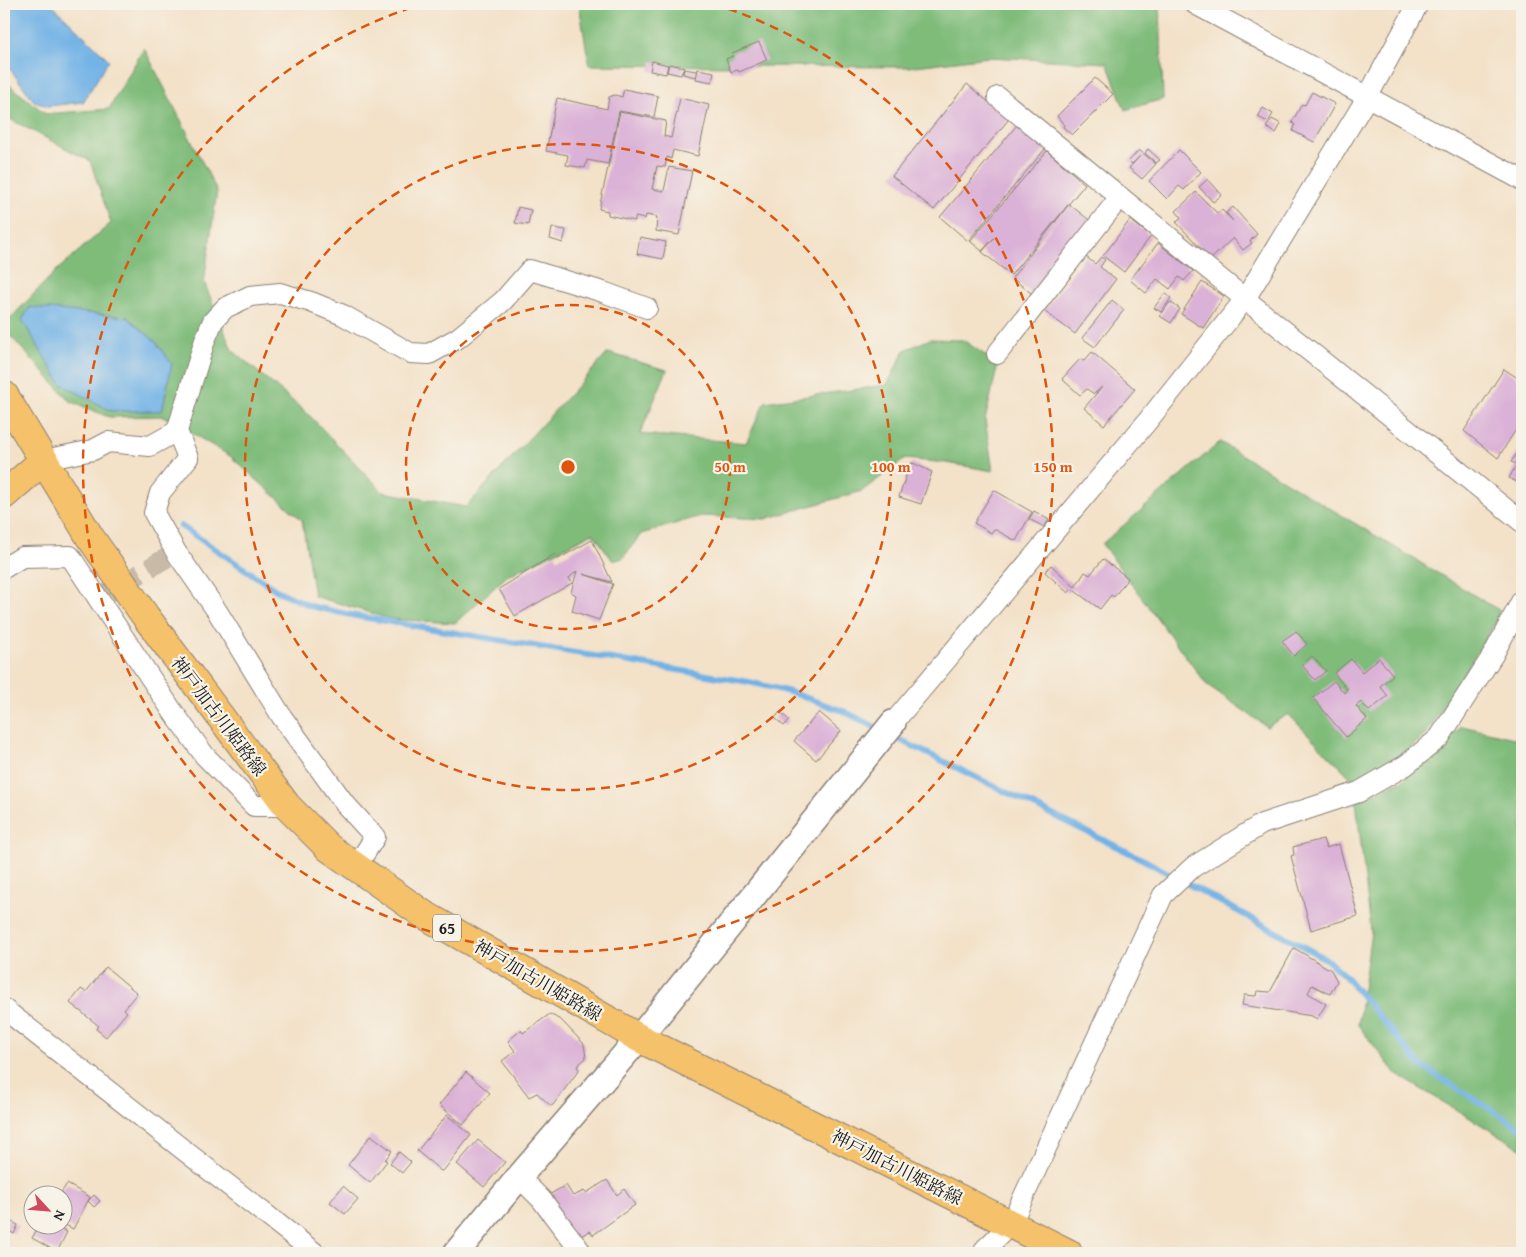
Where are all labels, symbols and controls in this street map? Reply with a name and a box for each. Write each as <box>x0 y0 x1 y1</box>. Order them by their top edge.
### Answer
text: 50 m <box>714 456 746 477</box>
text: 100 m <box>871 456 911 477</box>
text: 150 m <box>1033 456 1073 477</box>
centre of rings <box>559 458 577 476</box>
street label: 神戸加古川姫路線 <box>165 650 273 782</box>
road number: 65 <box>433 914 461 941</box>
street label: 神戸加古川姫路線 <box>469 932 607 1028</box>
street label: 神戸加古川姫路線 <box>827 1122 967 1212</box>
north arrow <box>22 1184 72 1234</box>
text: N <box>48 1207 71 1225</box>

